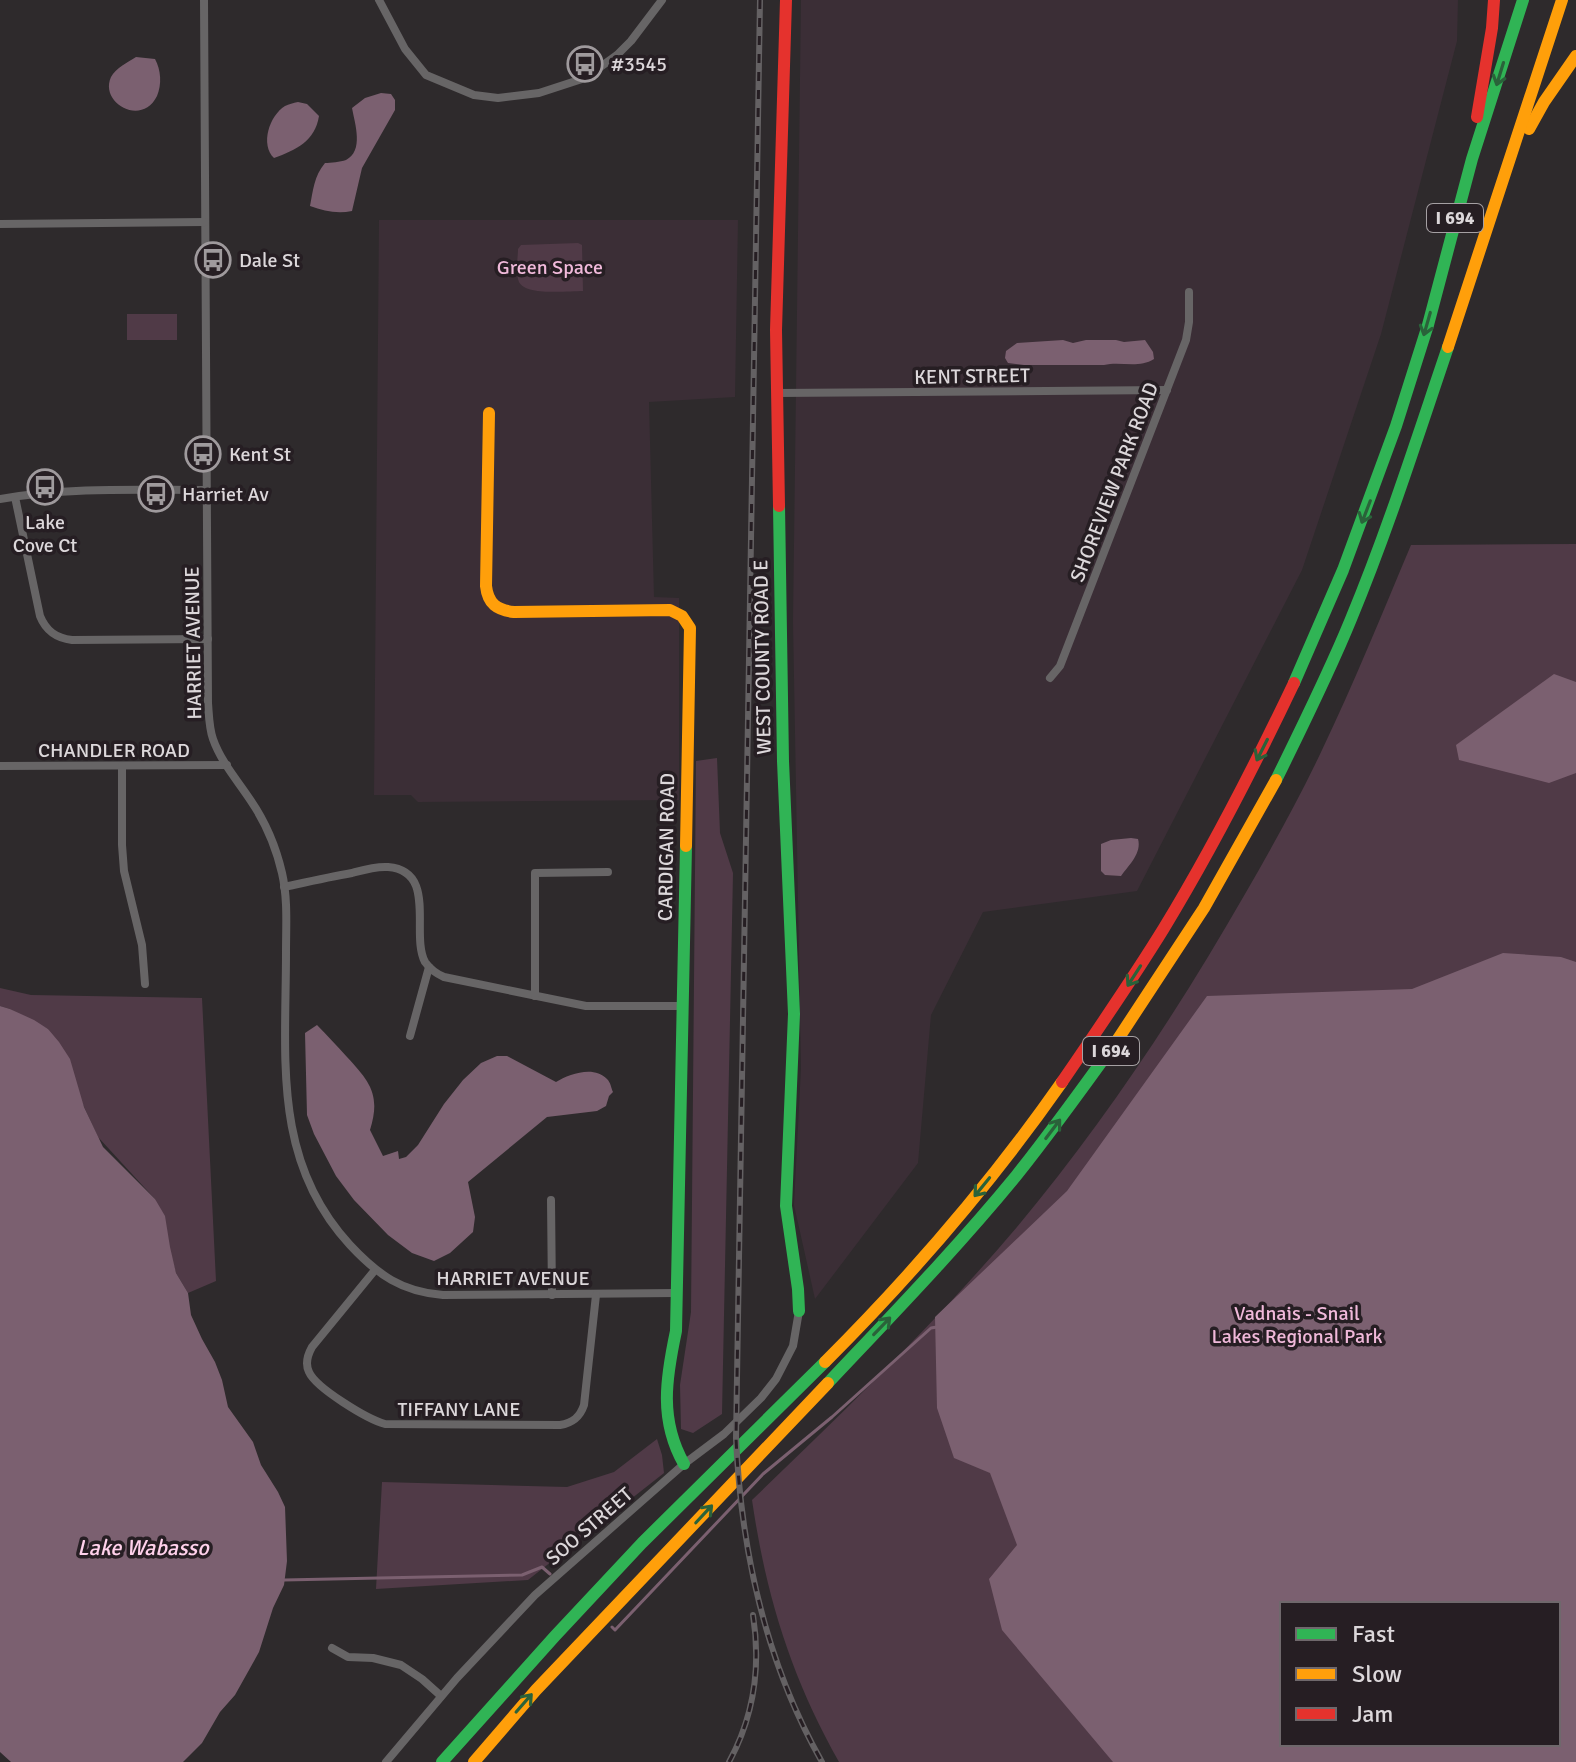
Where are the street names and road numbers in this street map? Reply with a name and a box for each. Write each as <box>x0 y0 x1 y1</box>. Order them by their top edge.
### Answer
road number: I 694 <box>1427 204 1483 232</box>
street label: KENT STREET <box>914 363 1030 390</box>
street label: SHOREVIEW PARK ROAD <box>1065 379 1164 585</box>
street label: WEST COUNTY ROAD E <box>748 559 777 755</box>
street label: HARRIET AVENUE <box>180 566 207 720</box>
street label: CHANDLER ROAD <box>38 738 190 763</box>
street label: CARDIGAN ROAD <box>653 773 680 921</box>
road number: I 694 <box>1083 1037 1139 1065</box>
street label: HARRIET AVENUE <box>436 1266 590 1291</box>
street label: TIFFANY LANE <box>398 1397 521 1422</box>
street label: SOO STREET <box>541 1482 638 1571</box>

